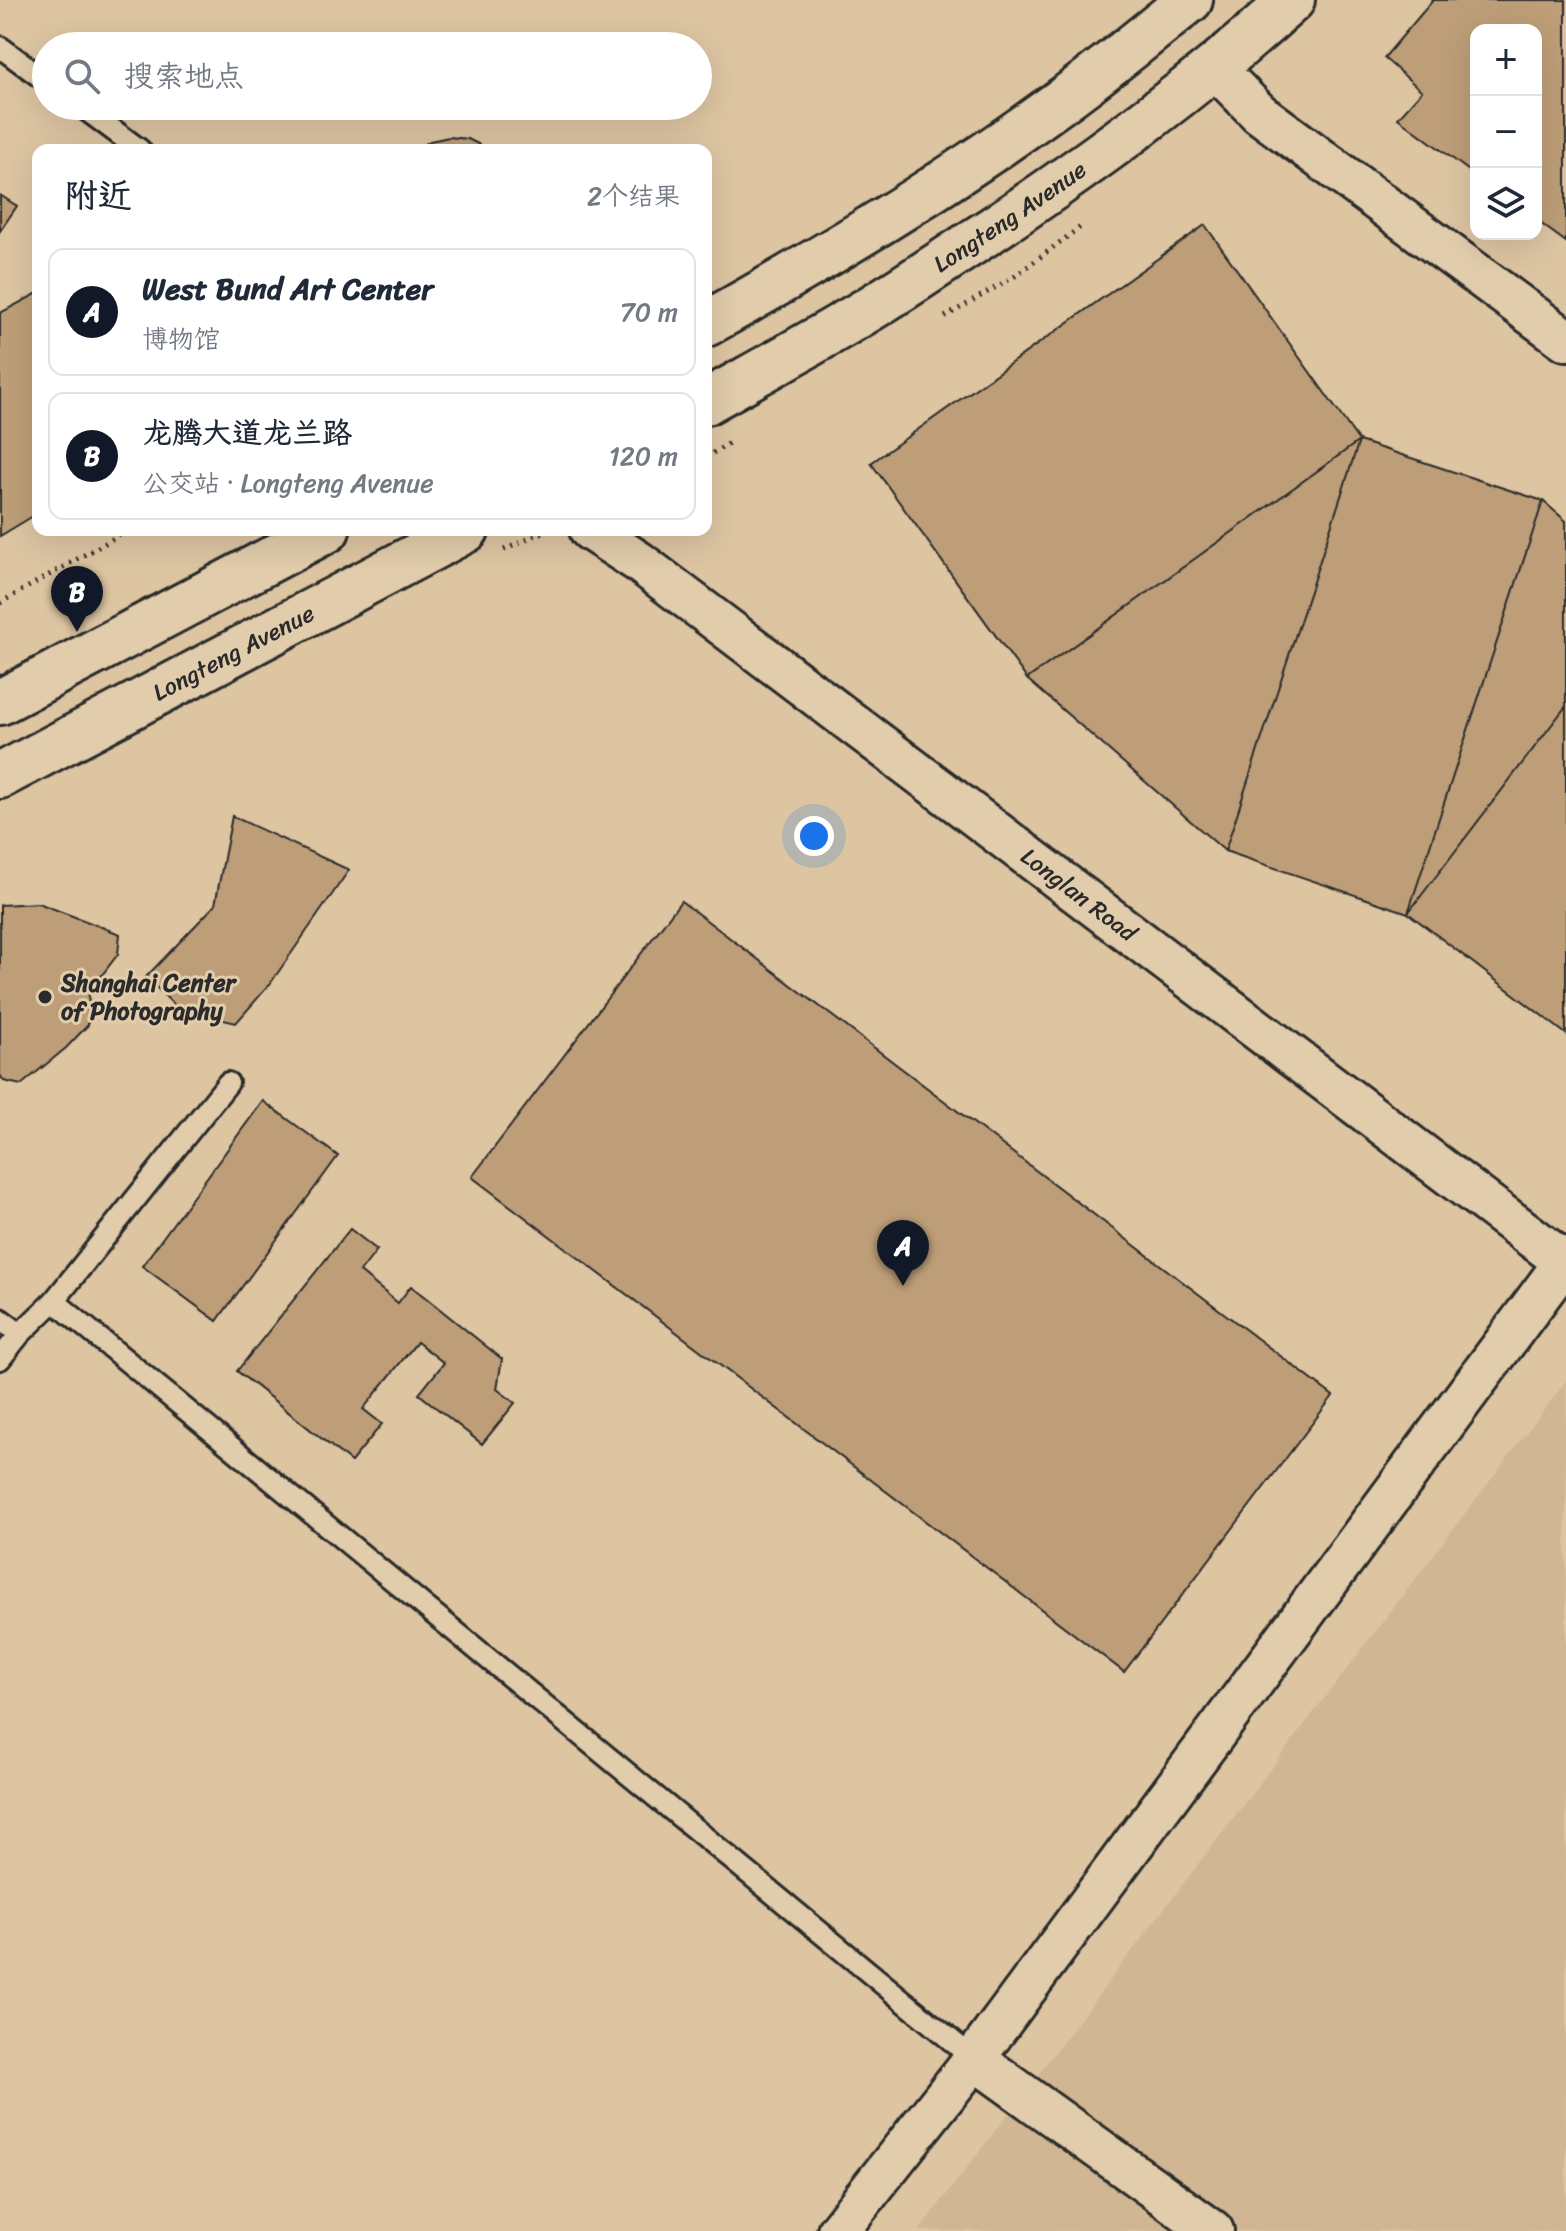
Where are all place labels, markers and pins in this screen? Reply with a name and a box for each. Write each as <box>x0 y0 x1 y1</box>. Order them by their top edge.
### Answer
pin: B <box>51 566 103 632</box>
place label: Shanghai Center of Photography <box>60 962 237 1032</box>
marker: Shanghai Center of Photography <box>36 988 54 1006</box>
pin: A <box>877 1220 929 1286</box>

